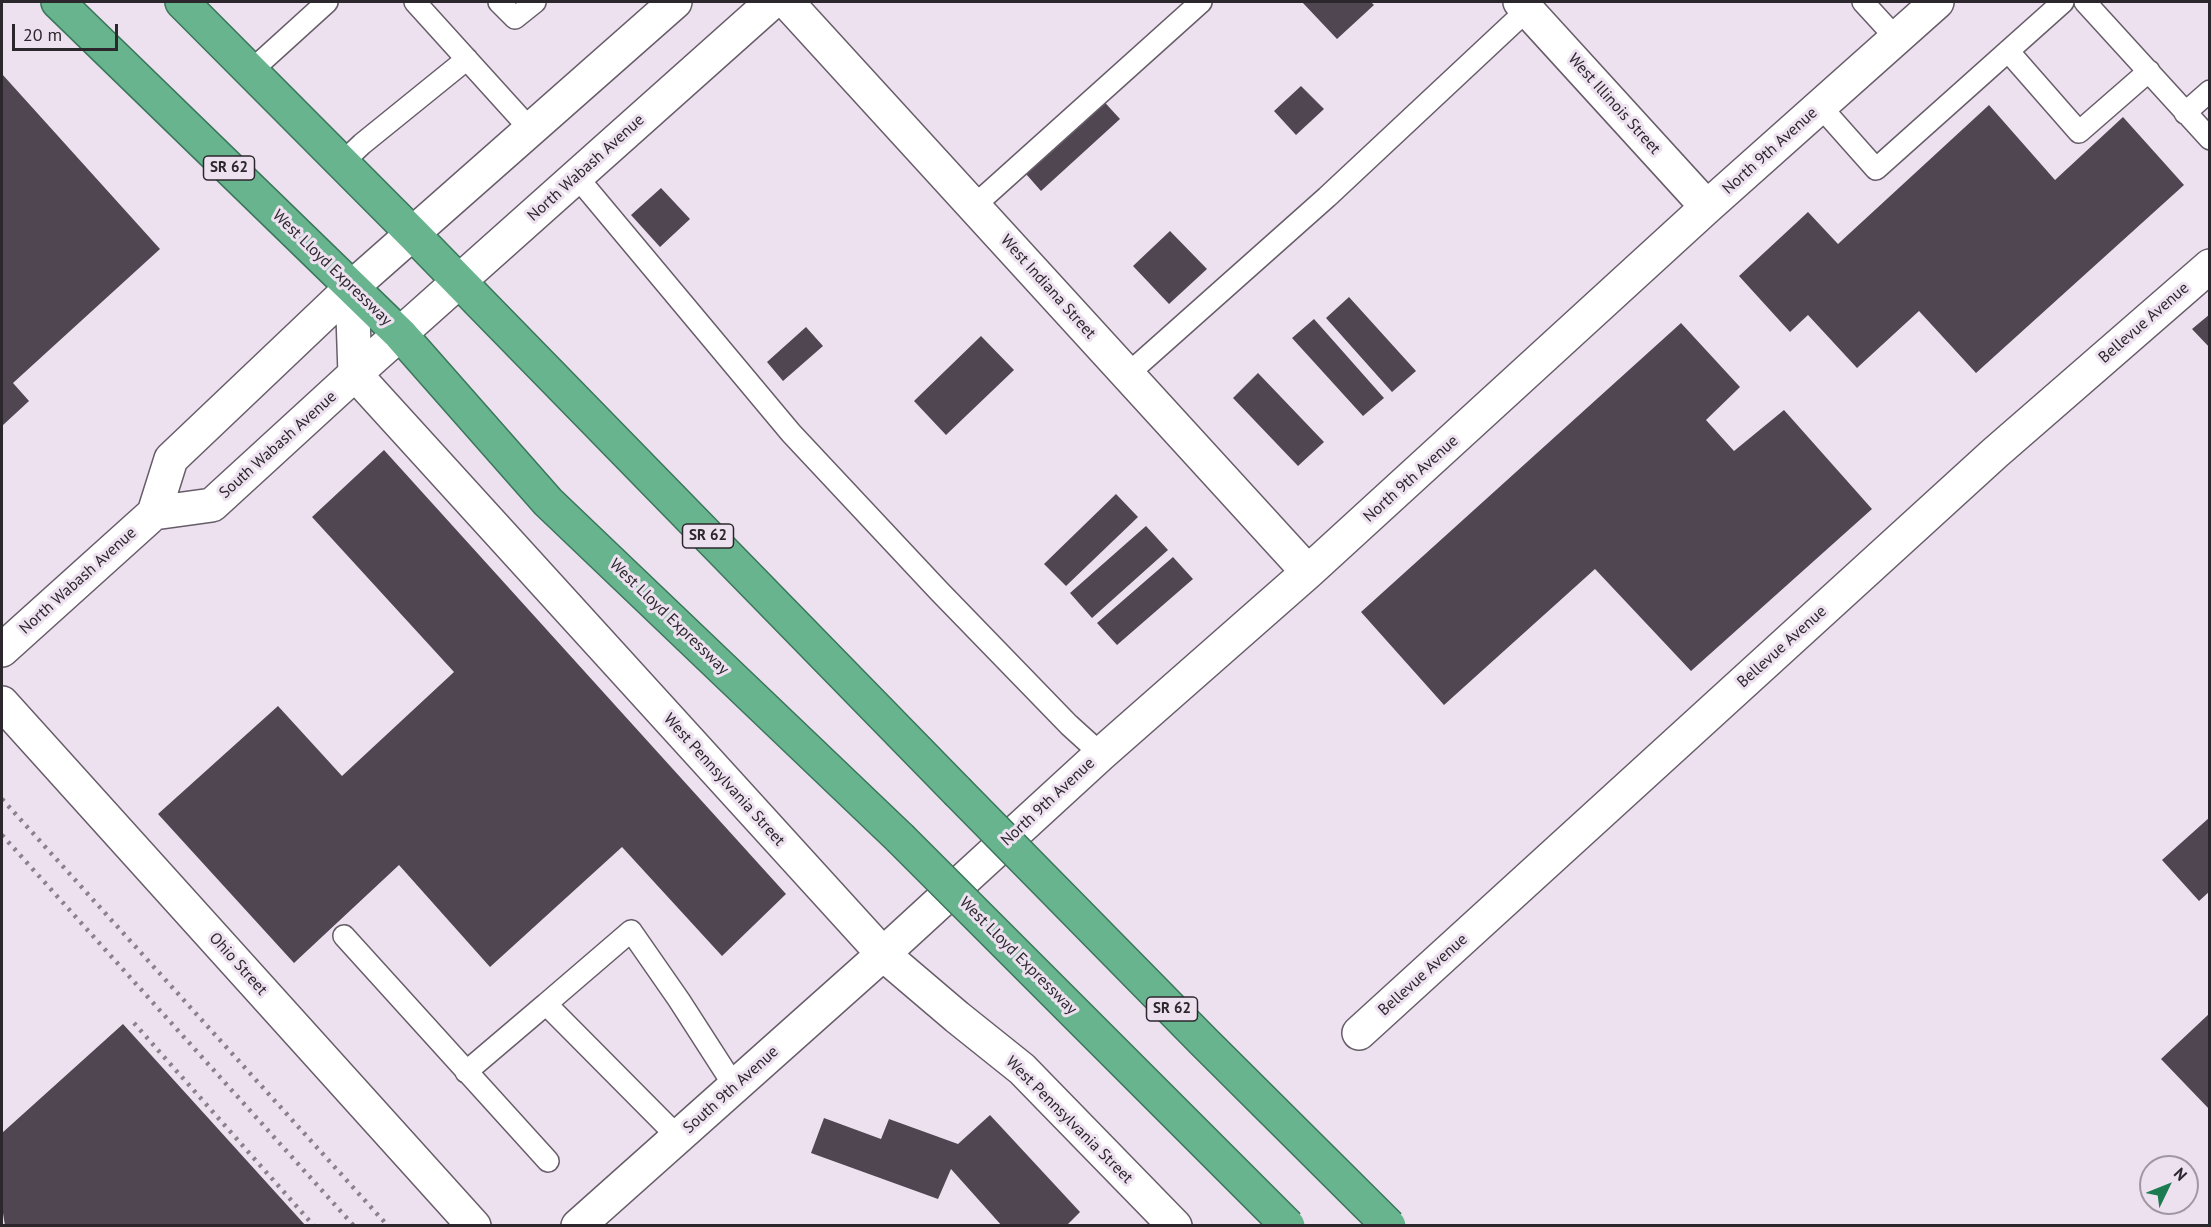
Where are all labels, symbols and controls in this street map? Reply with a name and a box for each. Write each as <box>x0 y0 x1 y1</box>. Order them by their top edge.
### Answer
scale bar <box>15 12 122 50</box>
text: 20 m <box>23 23 62 46</box>
street label: West Illinois Street <box>1564 50 1664 158</box>
street label: North 9th Avenue <box>1719 103 1821 199</box>
street label: North Wabash Avenue <box>524 110 648 226</box>
road number: SR 62 <box>204 156 254 180</box>
street label: West Lloyd Expressway <box>268 206 396 330</box>
street label: West Indiana Street <box>996 231 1100 343</box>
street label: Bellevue Avenue <box>2095 279 2193 367</box>
street label: South Wabash Avenue <box>215 387 341 503</box>
street label: North 9th Avenue <box>1360 431 1462 527</box>
street label: North Wabash Avenue <box>16 523 140 639</box>
road number: SR 62 <box>682 524 734 548</box>
street label: West Lloyd Expressway <box>605 555 733 679</box>
street label: Bellevue Avenue <box>1733 602 1831 692</box>
street label: West Pennsylvania Street <box>659 710 789 850</box>
street label: North 9th Avenue <box>997 754 1099 850</box>
street label: West Lloyd Expressway <box>955 893 1081 1019</box>
street label: Ohio Street <box>205 929 271 999</box>
street label: Bellevue Avenue <box>1374 930 1472 1020</box>
road number: SR 62 <box>1146 997 1198 1021</box>
street label: South 9th Avenue <box>680 1042 782 1138</box>
street label: West Pennsylvania Street <box>1001 1052 1137 1188</box>
north arrow <box>2139 1155 2199 1215</box>
text: N <box>2170 1163 2192 1185</box>

